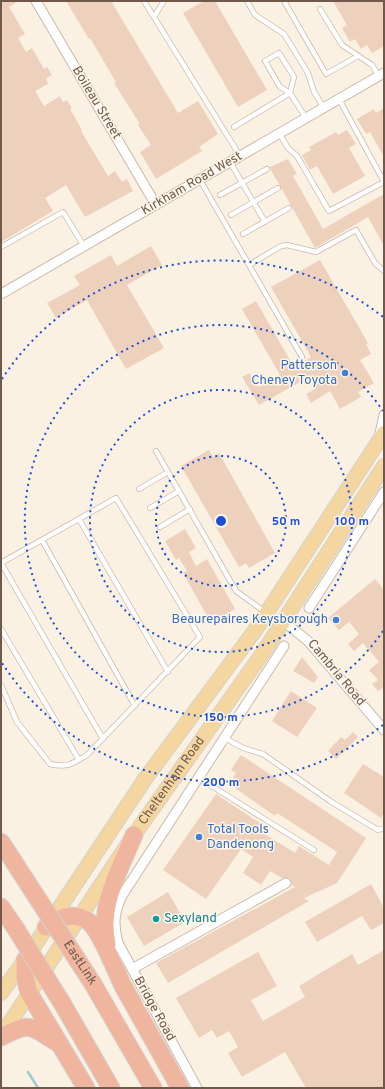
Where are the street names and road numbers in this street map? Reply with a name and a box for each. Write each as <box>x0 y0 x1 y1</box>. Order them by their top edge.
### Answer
street label: Boileau Street <box>68 64 124 143</box>
street label: Kirkham Road West <box>139 149 245 219</box>
street label: Cambria Road <box>304 636 368 710</box>
street label: Cheltenham Road <box>135 734 209 828</box>
street label: EastLink <box>59 938 100 989</box>
street label: Bridge Road <box>130 974 178 1044</box>

